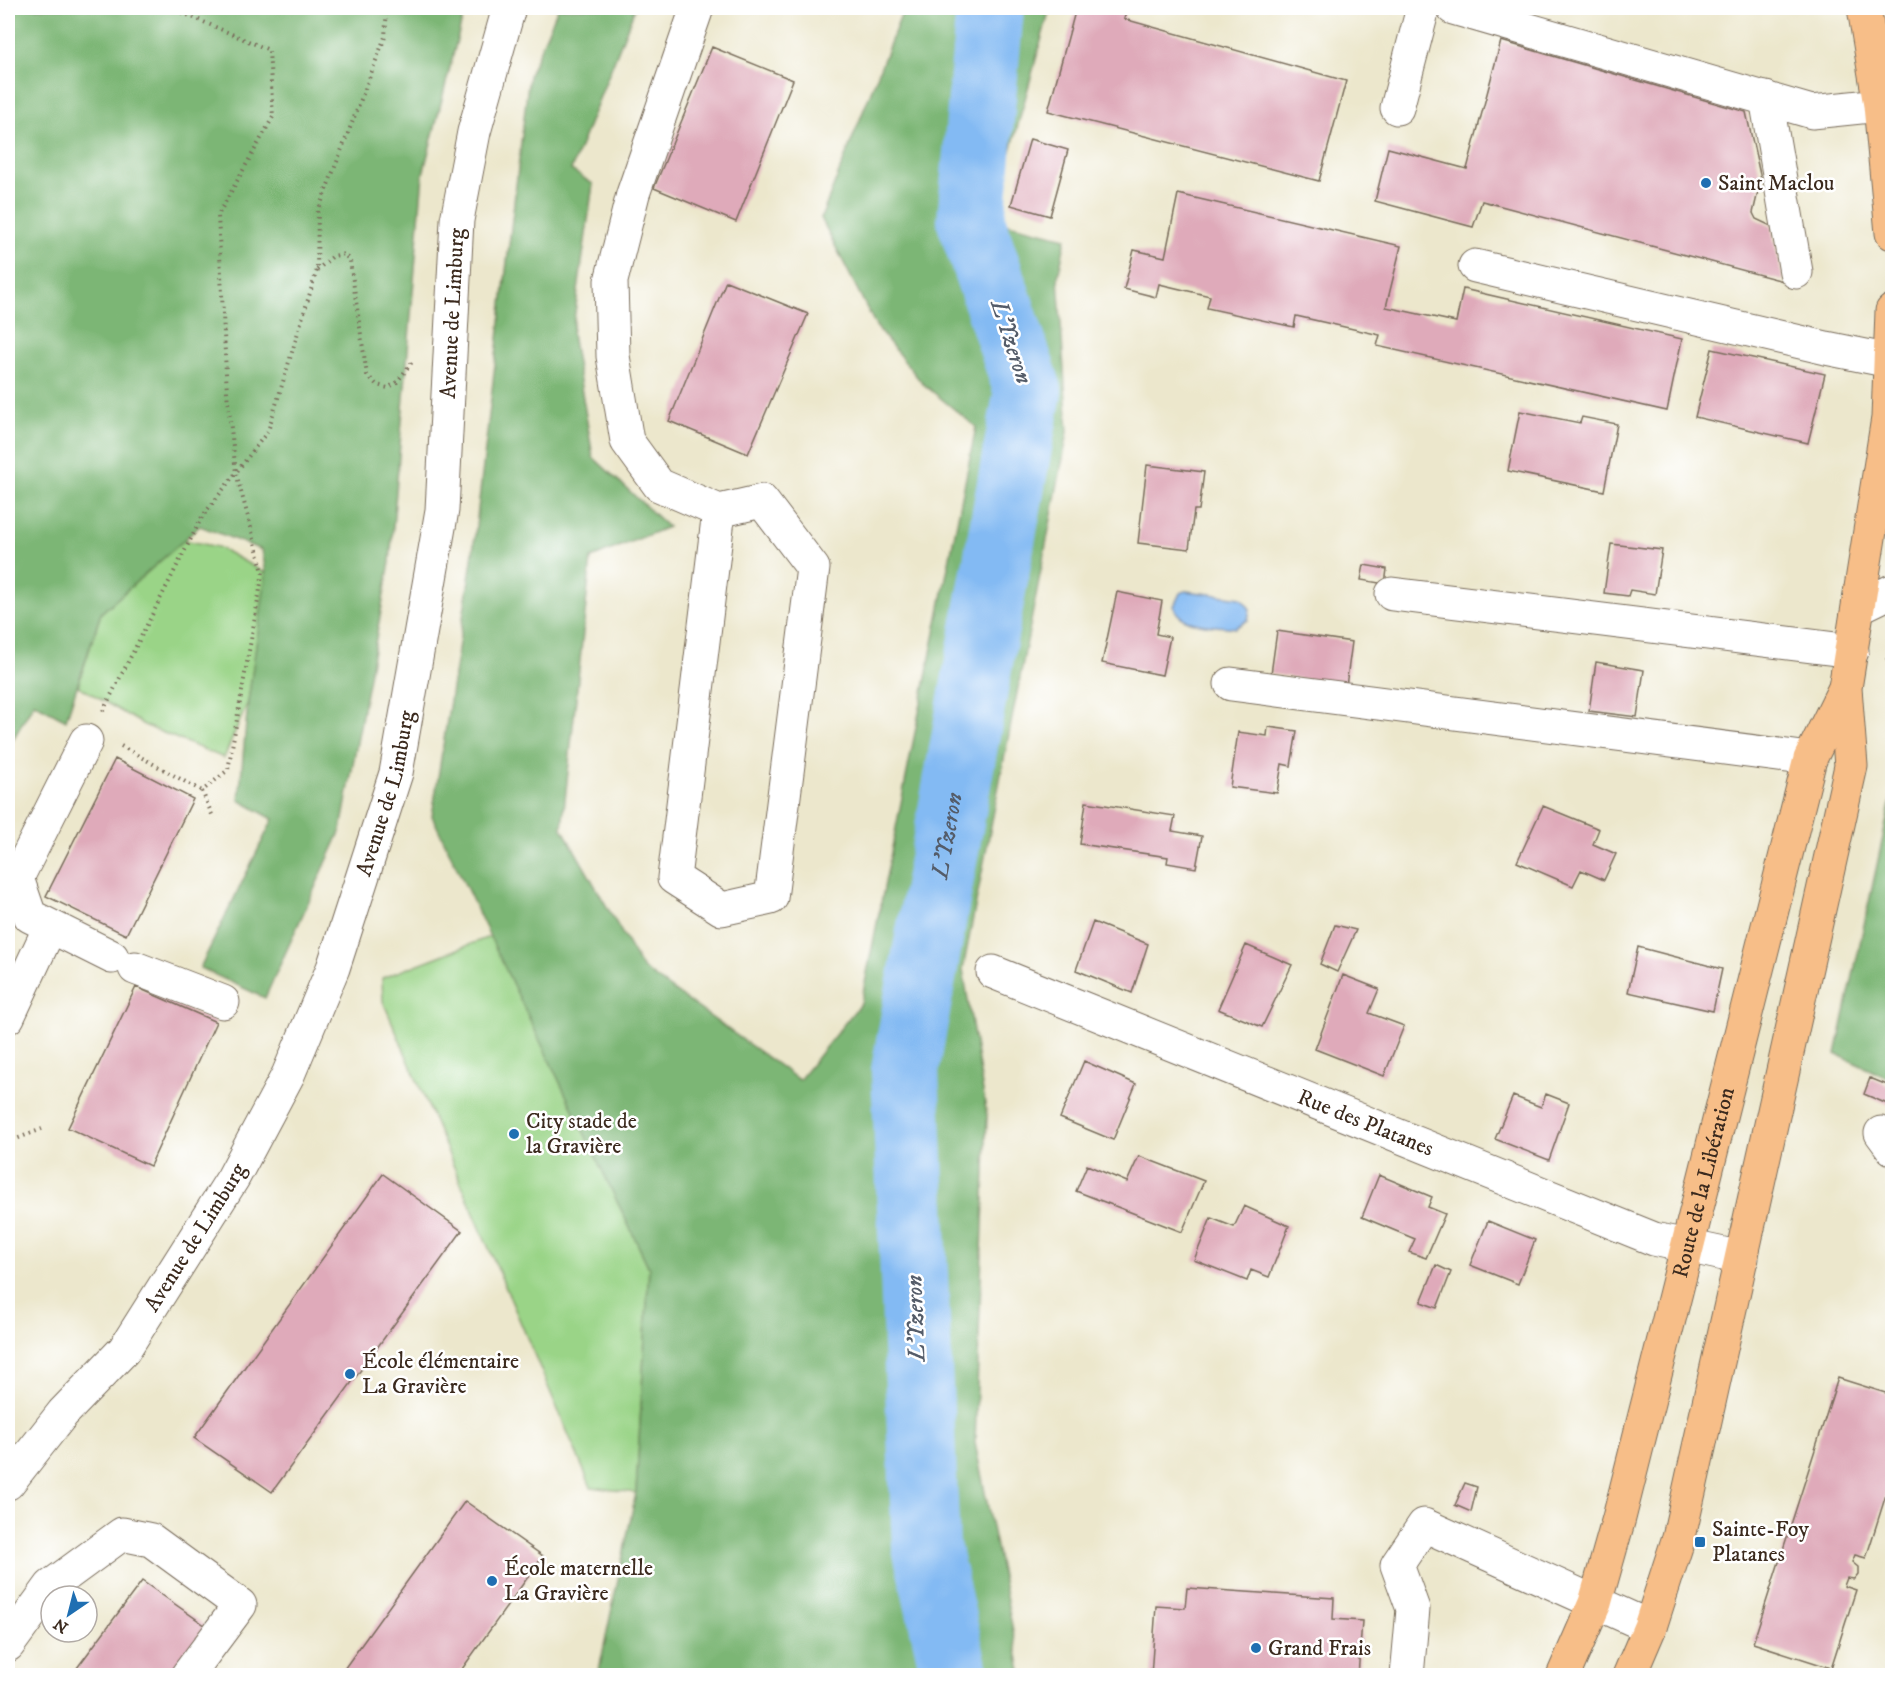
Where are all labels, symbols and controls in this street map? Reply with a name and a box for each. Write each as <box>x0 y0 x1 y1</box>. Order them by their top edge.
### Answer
place label: Saint Maclou <box>1718 170 1834 197</box>
marker: Saint Maclou <box>1699 176 1713 190</box>
street label: Avenue de Limburg <box>434 227 470 399</box>
water label: L'Yzeron <box>983 294 1039 388</box>
street label: Avenue de Limburg <box>350 708 420 879</box>
water label: L'Yzeron <box>925 790 970 883</box>
street label: Rue des Platanes <box>1294 1083 1438 1162</box>
street label: Route de la Libération <box>1666 1084 1741 1281</box>
place label: City stade de la Gravière <box>526 1108 637 1160</box>
marker: City stade de la Gravière <box>507 1127 521 1141</box>
street label: Avenue de Limburg <box>138 1158 252 1317</box>
water label: L'Yzeron <box>899 1274 933 1364</box>
place label: École élémentaire La Gravière <box>362 1348 519 1400</box>
marker: École élémentaire La Gravière <box>343 1367 357 1381</box>
place label: Sainte-Foy Platanes <box>1712 1516 1809 1568</box>
marker: Sainte-Foy Platanes <box>1693 1535 1707 1549</box>
place label: École maternelle La Gravière <box>504 1555 653 1607</box>
marker: École maternelle La Gravière <box>485 1574 499 1588</box>
north arrow <box>39 1584 99 1644</box>
text: N <box>50 1614 72 1637</box>
place label: Grand Frais <box>1268 1635 1371 1662</box>
marker: Grand Frais <box>1249 1641 1263 1655</box>

